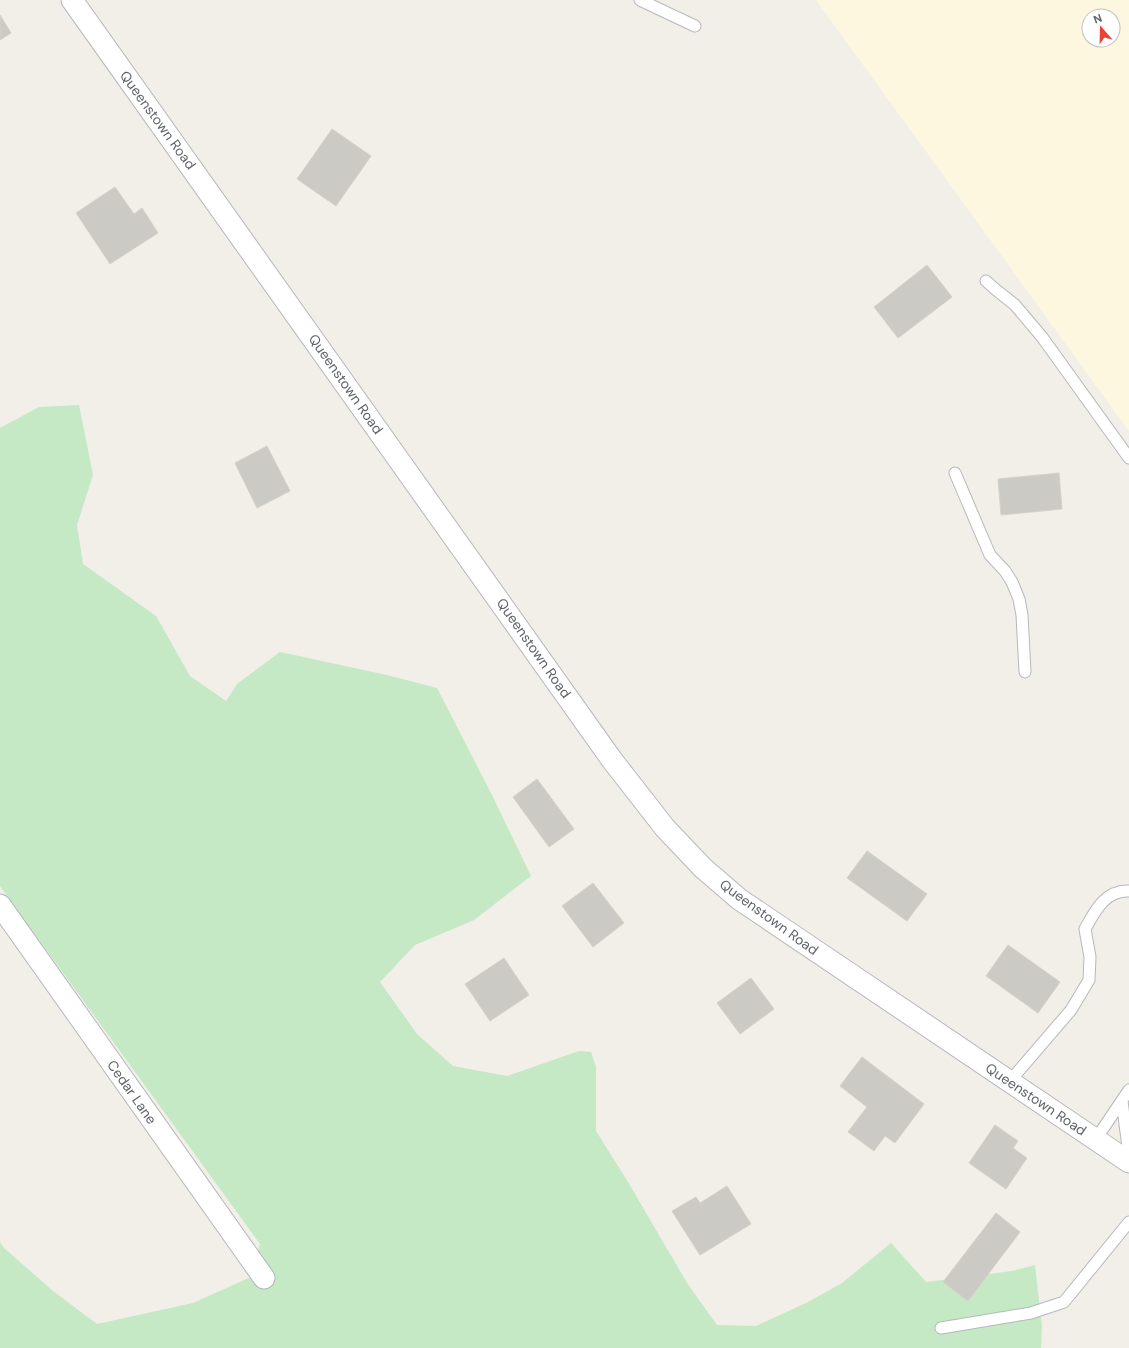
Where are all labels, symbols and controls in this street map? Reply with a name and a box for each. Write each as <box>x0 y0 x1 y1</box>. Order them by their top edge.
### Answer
north arrow <box>1081 8 1121 48</box>
text: N <box>1091 11 1104 27</box>
street label: Queenstown Road <box>116 67 200 173</box>
street label: Queenstown Road <box>305 331 387 437</box>
street label: Queenstown Road <box>493 595 575 701</box>
street label: Queenstown Road <box>716 875 822 959</box>
street label: Cedar Lane <box>103 1056 161 1128</box>
street label: Queenstown Road <box>982 1059 1090 1139</box>

